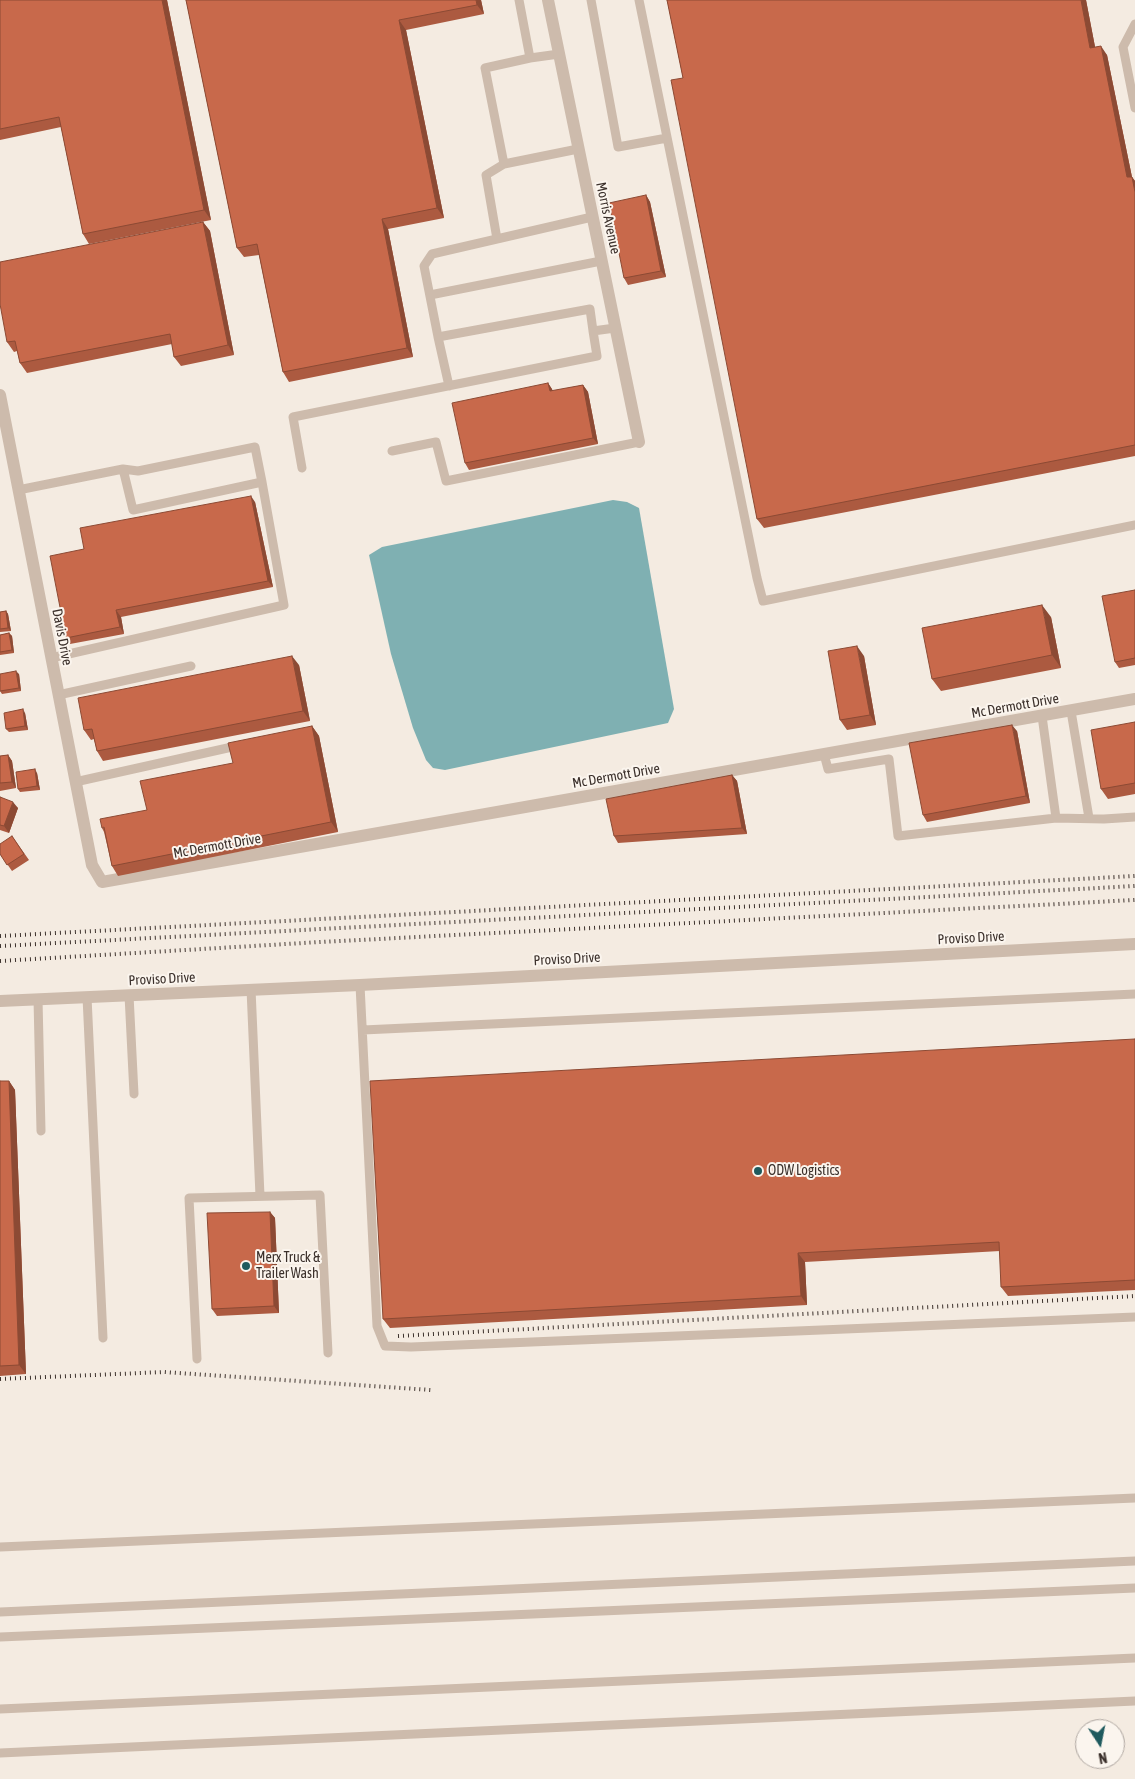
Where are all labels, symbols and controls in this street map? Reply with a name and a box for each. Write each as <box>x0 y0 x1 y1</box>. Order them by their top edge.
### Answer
street label: Morris Avenue <box>592 181 624 255</box>
street label: Davis Drive <box>48 607 76 667</box>
street label: Mc Dermott Drive <box>970 690 1060 722</box>
street label: Mc Dermott Drive <box>571 760 661 792</box>
street label: Mc Dermott Drive <box>172 830 262 862</box>
street label: Proviso Drive <box>937 928 1005 948</box>
street label: Proviso Drive <box>533 949 601 969</box>
street label: Proviso Drive <box>128 969 196 989</box>
place label: ODW Logistics <box>768 1163 839 1179</box>
marker: ODW Logistics <box>752 1165 764 1177</box>
place label: Merx Truck & Trailer Wash <box>256 1250 320 1282</box>
marker: Merx Truck & Trailer Wash <box>240 1260 252 1272</box>
north arrow <box>1075 1719 1125 1769</box>
text: N <box>1097 1749 1108 1766</box>

